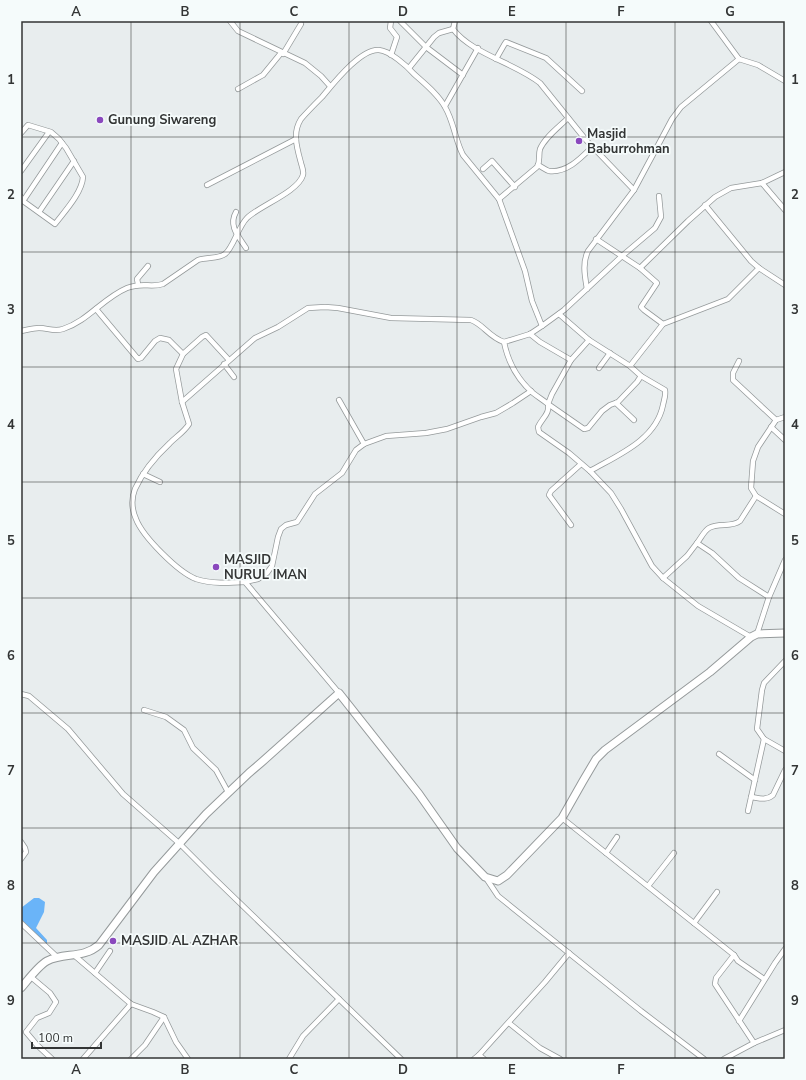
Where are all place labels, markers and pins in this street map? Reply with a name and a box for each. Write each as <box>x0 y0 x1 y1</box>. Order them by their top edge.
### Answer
place label: Gunung Siwareng <box>108 111 216 129</box>
marker: Gunung Siwareng <box>95 115 105 125</box>
place label: Masjid Baburrohman <box>587 125 670 158</box>
marker: Masjid Baburrohman <box>574 136 584 146</box>
place label: MASJID NURUL IMAN <box>224 551 307 584</box>
marker: MASJID NURUL IMAN <box>211 562 221 572</box>
place label: MASJID AL AZHAR <box>121 932 238 950</box>
marker: MASJID AL AZHAR <box>108 936 118 946</box>

